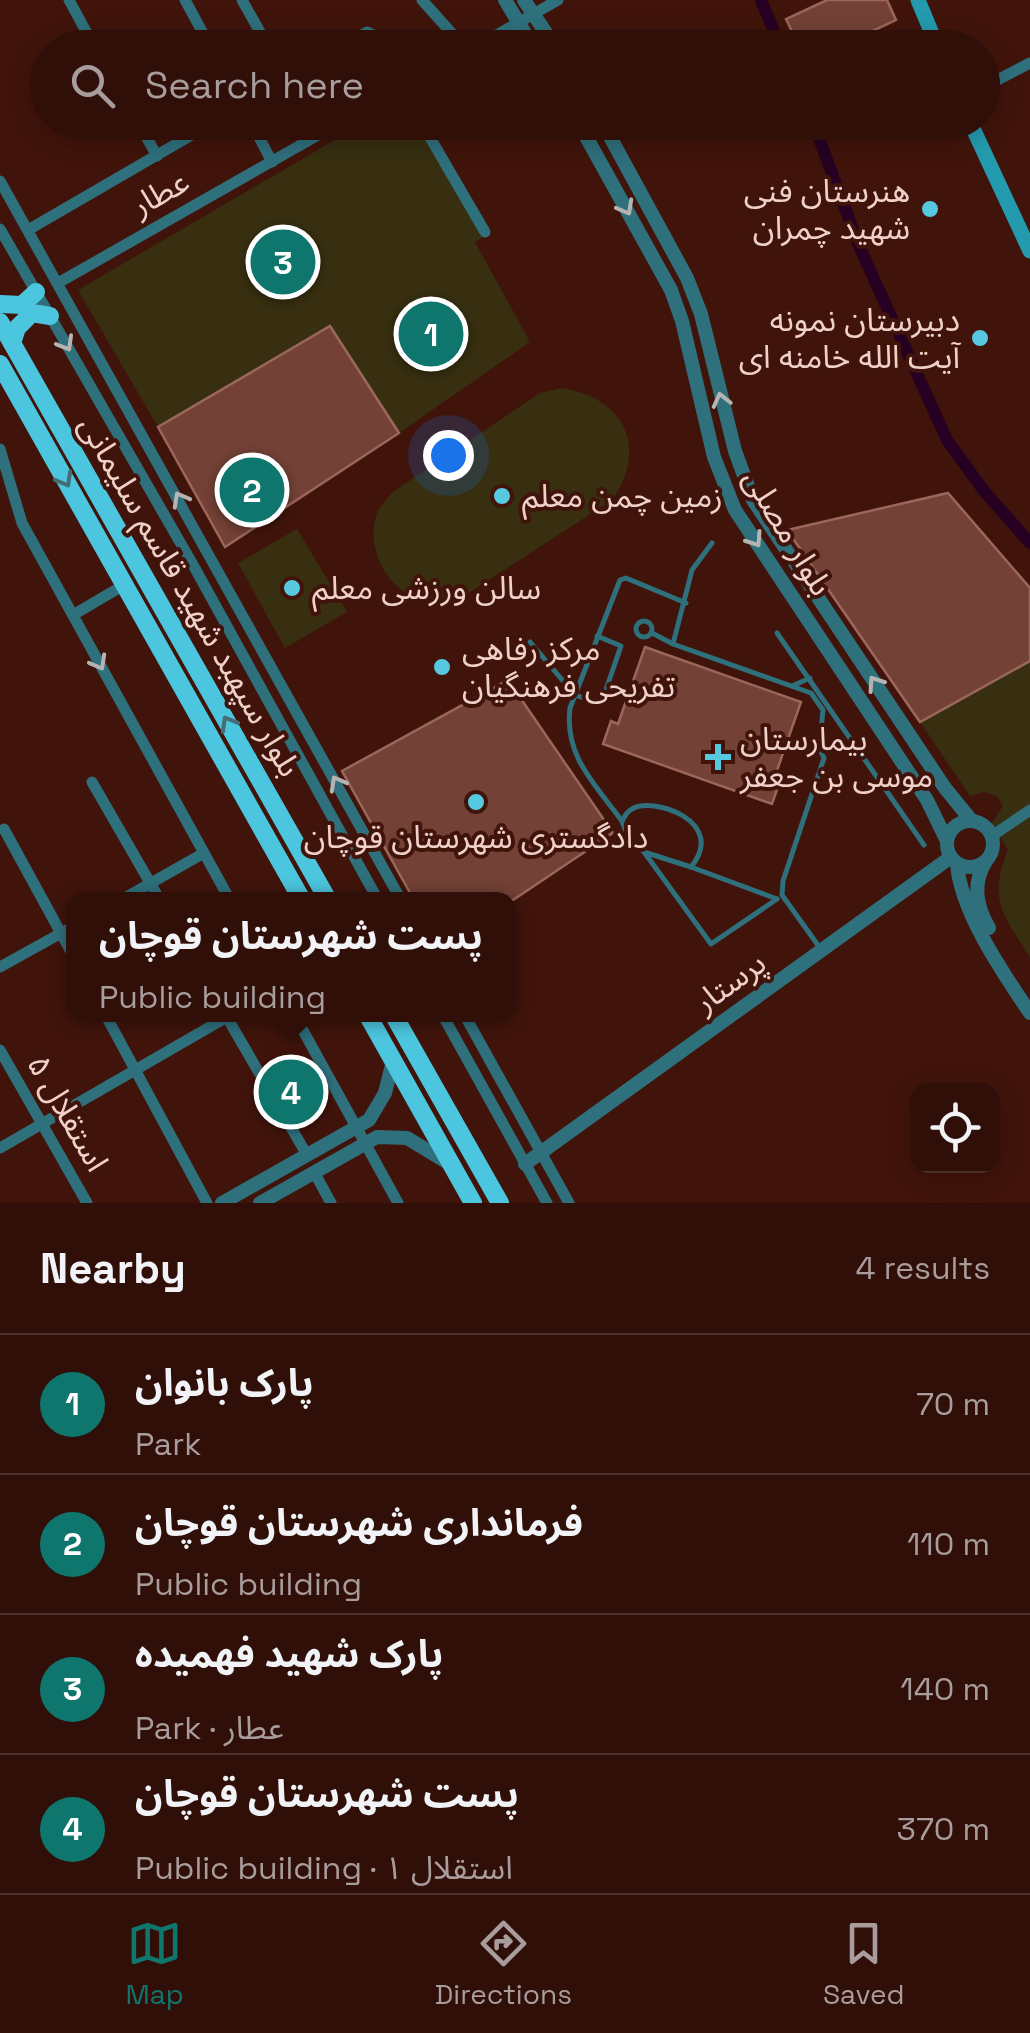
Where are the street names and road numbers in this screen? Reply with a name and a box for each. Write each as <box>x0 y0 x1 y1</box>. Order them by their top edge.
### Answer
street label: عطار <box>123 161 196 225</box>
street label: بلوار سپهبد شهید قاسم سلیمانی <box>67 408 310 786</box>
street label: بلوار مصلی <box>734 461 842 603</box>
street label: پرستار <box>685 942 774 1022</box>
street label: استقلال ۵ <box>19 1047 117 1179</box>

